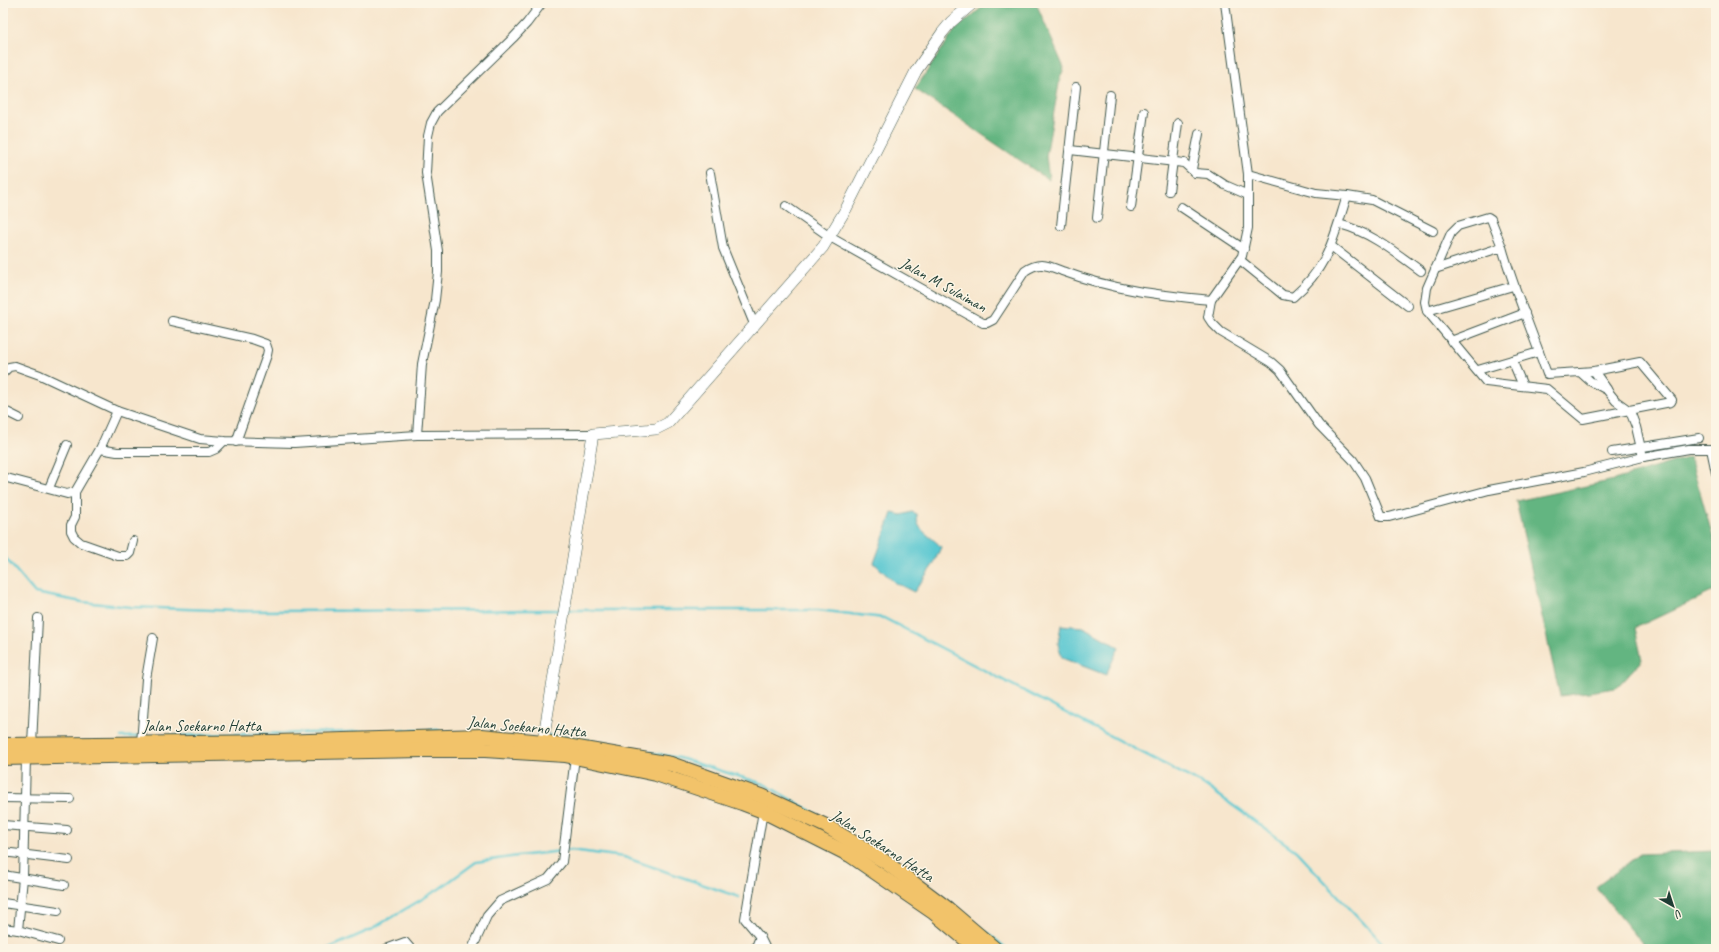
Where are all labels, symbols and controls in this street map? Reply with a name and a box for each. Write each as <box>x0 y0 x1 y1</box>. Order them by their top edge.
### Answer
street label: Jalan M Sulaiman <box>896 252 991 317</box>
street label: Jalan Soekarno Hatta <box>466 712 588 742</box>
street label: Jalan Soekarno Hatta <box>142 716 263 736</box>
street label: Jalan Soekarno Hatta <box>827 805 939 887</box>
north arrow <box>1653 886 1693 926</box>
text: U <box>1671 907 1686 923</box>

